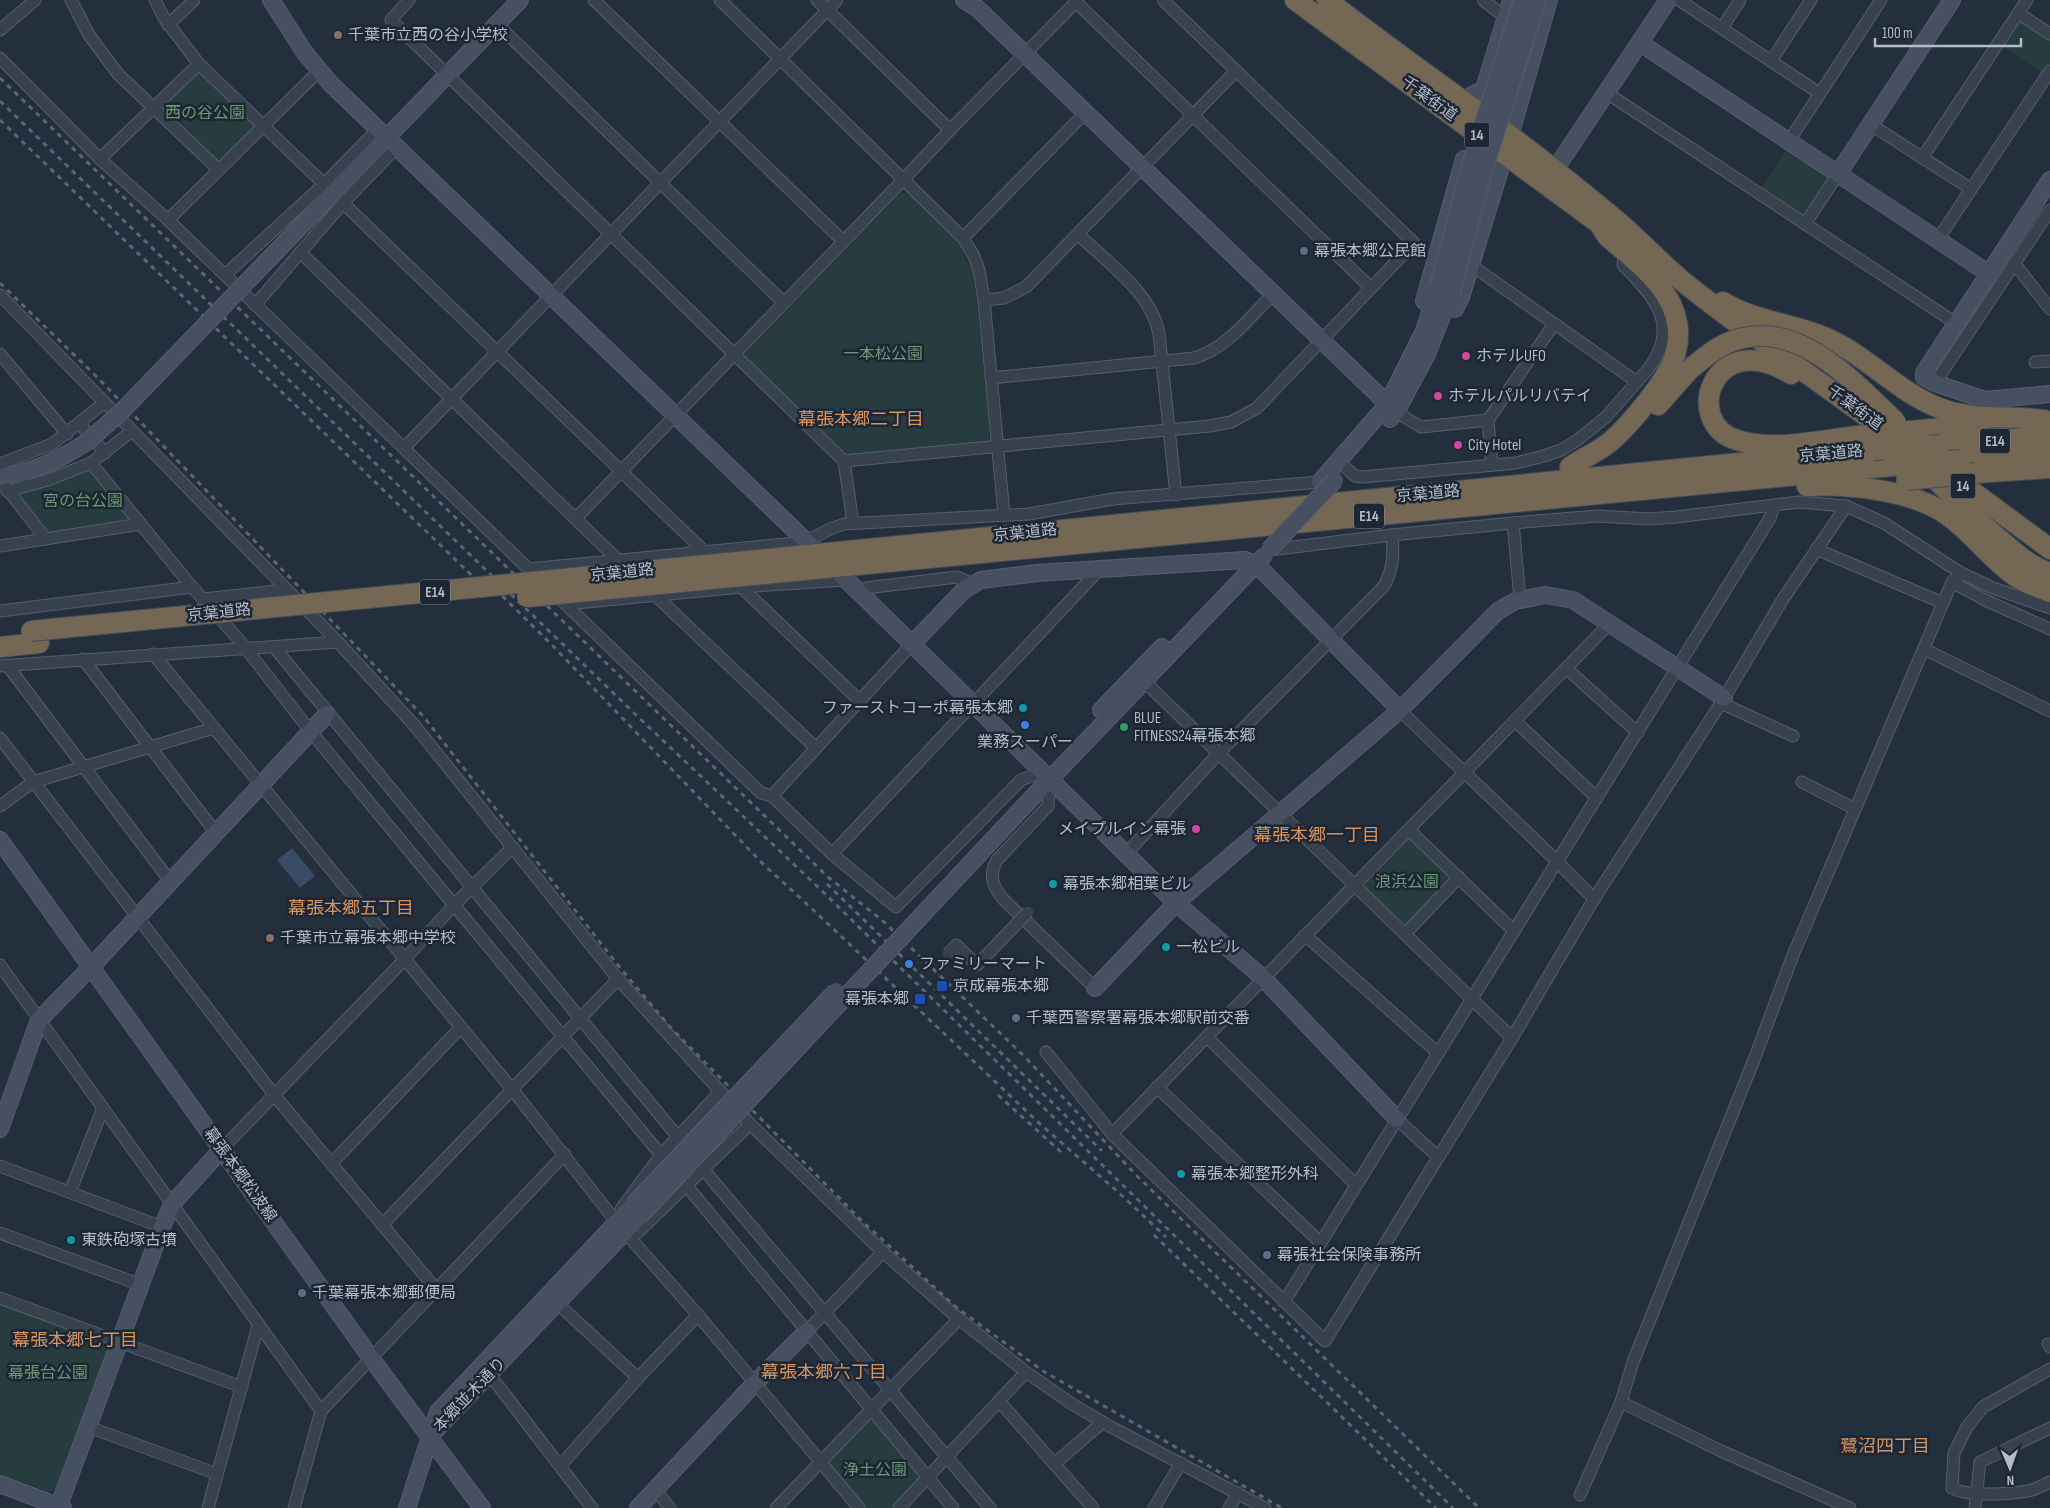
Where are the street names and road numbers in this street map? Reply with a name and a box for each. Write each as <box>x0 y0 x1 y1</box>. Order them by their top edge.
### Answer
street label: 千葉街道 <box>1398 73 1460 125</box>
road number: 14 <box>1464 122 1490 148</box>
street label: 千葉街道 <box>1824 382 1886 434</box>
road number: E14 <box>1980 428 2010 454</box>
street label: 京葉道路 <box>1798 442 1864 466</box>
road number: 14 <box>1950 474 1976 498</box>
street label: 京葉道路 <box>1395 482 1461 506</box>
road number: E14 <box>1354 504 1384 528</box>
street label: 京葉道路 <box>992 520 1058 546</box>
street label: 京葉道路 <box>589 560 655 586</box>
road number: E14 <box>420 580 450 604</box>
street label: 京葉道路 <box>186 600 252 626</box>
street label: 幕張本郷松波線 <box>199 1124 281 1226</box>
street label: 本郷並木通り <box>430 1354 510 1436</box>

